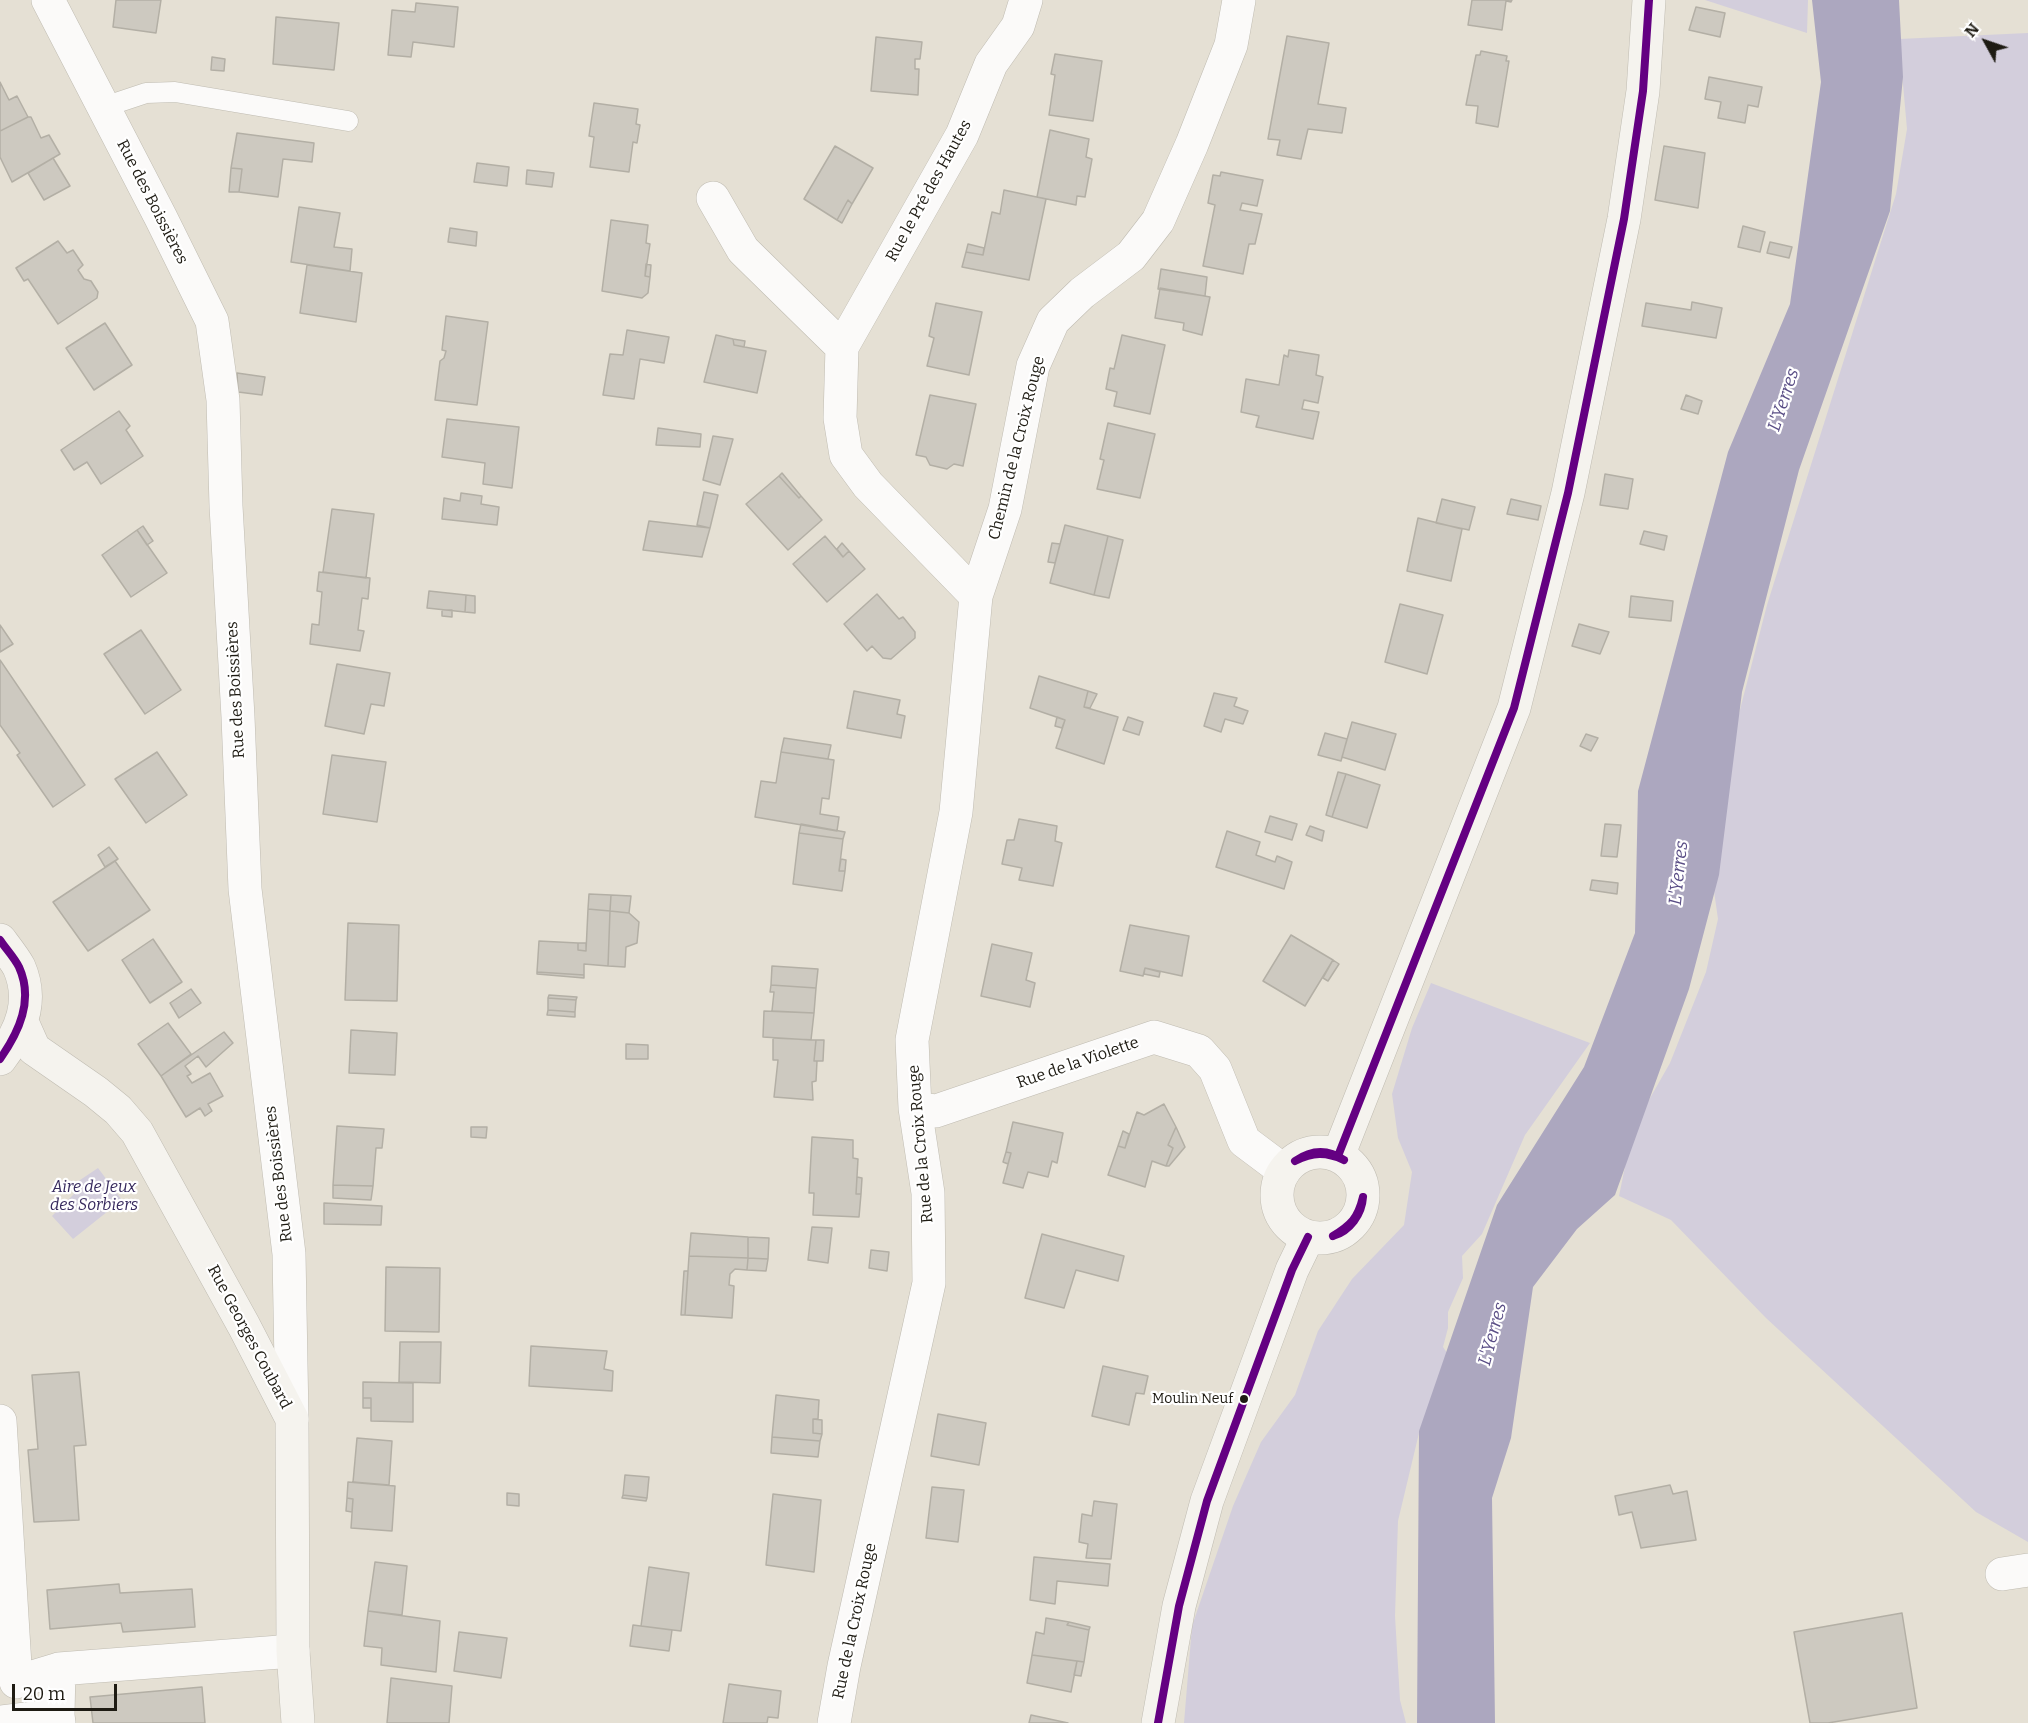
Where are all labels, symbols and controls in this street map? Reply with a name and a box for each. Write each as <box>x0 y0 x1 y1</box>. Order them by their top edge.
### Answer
north arrow <box>1956 12 2016 72</box>
text: N <box>1961 19 1983 41</box>
street label: Rue le Pré des Hautes <box>882 117 976 265</box>
street label: Rue des Boissières <box>112 136 192 268</box>
street label: Chemin de la Croix Rouge <box>985 354 1049 542</box>
water label: L'Yerres <box>1764 366 1804 434</box>
street label: Rue des Boissières <box>223 621 249 759</box>
water label: L'Yerres <box>1665 840 1693 906</box>
street label: Rue de la Violette <box>1014 1033 1142 1093</box>
street label: Rue de la Croix Rouge <box>905 1064 937 1224</box>
street label: Rue des Boissières <box>261 1105 297 1243</box>
park label: Aire de Jeux des Sorbiers <box>50 1178 138 1216</box>
street label: Rue Georges Coubard <box>203 1262 295 1412</box>
water label: L'Yerres <box>1474 1300 1512 1368</box>
place label: Moulin Neuf <box>1152 1391 1233 1407</box>
marker: Moulin Neuf <box>1238 1393 1250 1405</box>
street label: Rue de la Croix Rouge <box>829 1541 881 1701</box>
scale bar <box>15 1672 120 1710</box>
text: 20 m <box>23 1683 65 1705</box>

